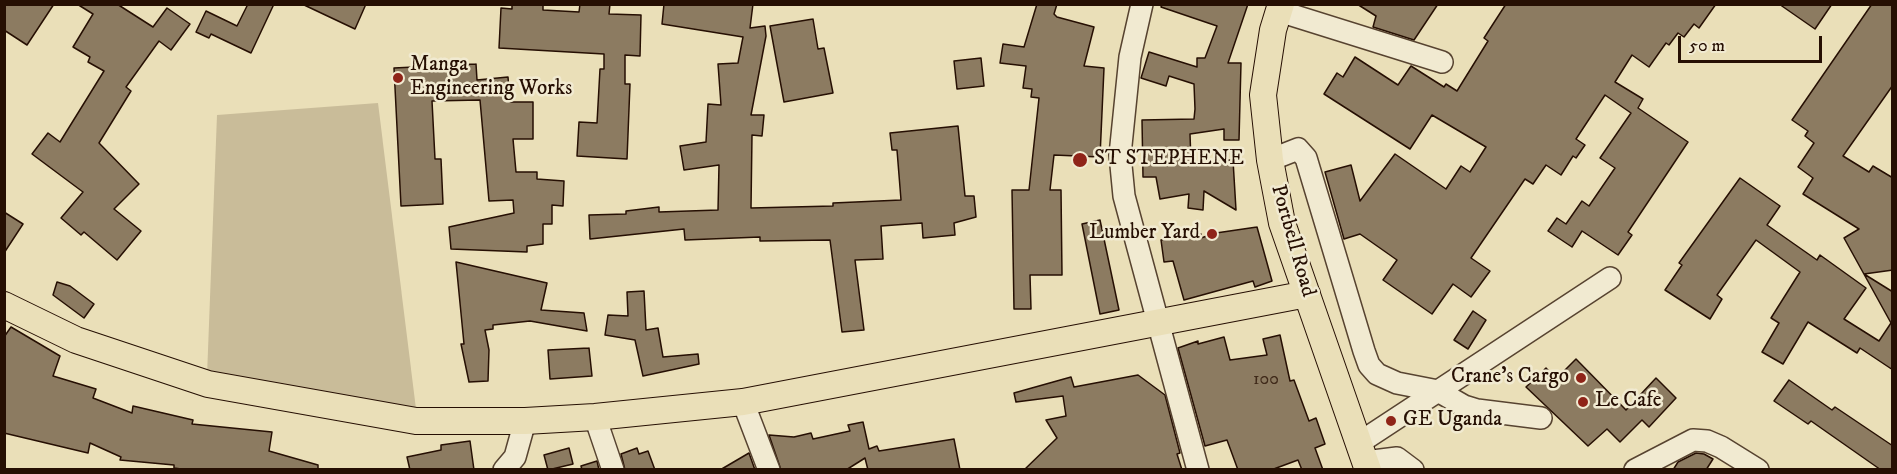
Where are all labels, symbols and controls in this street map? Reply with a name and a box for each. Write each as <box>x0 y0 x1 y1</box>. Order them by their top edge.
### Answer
scale bar <box>1681 24 1825 62</box>
text: 50 m <box>1689 35 1725 57</box>
place label: Manga Engineering Works <box>410 53 572 103</box>
marker: Manga Engineering Works <box>391 71 405 85</box>
place label: ST STEPHENE <box>1094 147 1244 173</box>
marker: ST STEPHENE <box>1071 151 1089 169</box>
street label: Portbell Road <box>1264 182 1320 300</box>
place label: Lumber Yard <box>1089 221 1200 247</box>
marker: Lumber Yard <box>1205 227 1219 241</box>
place label: Crane’s Cargo <box>1451 365 1569 391</box>
house number: 100 <box>1253 369 1279 391</box>
marker: Crane’s Cargo <box>1574 371 1588 385</box>
place label: Le Cafe <box>1595 389 1662 415</box>
marker: Le Cafe <box>1576 395 1590 409</box>
place label: GE Uganda <box>1403 408 1502 434</box>
marker: GE Uganda <box>1384 414 1398 428</box>

